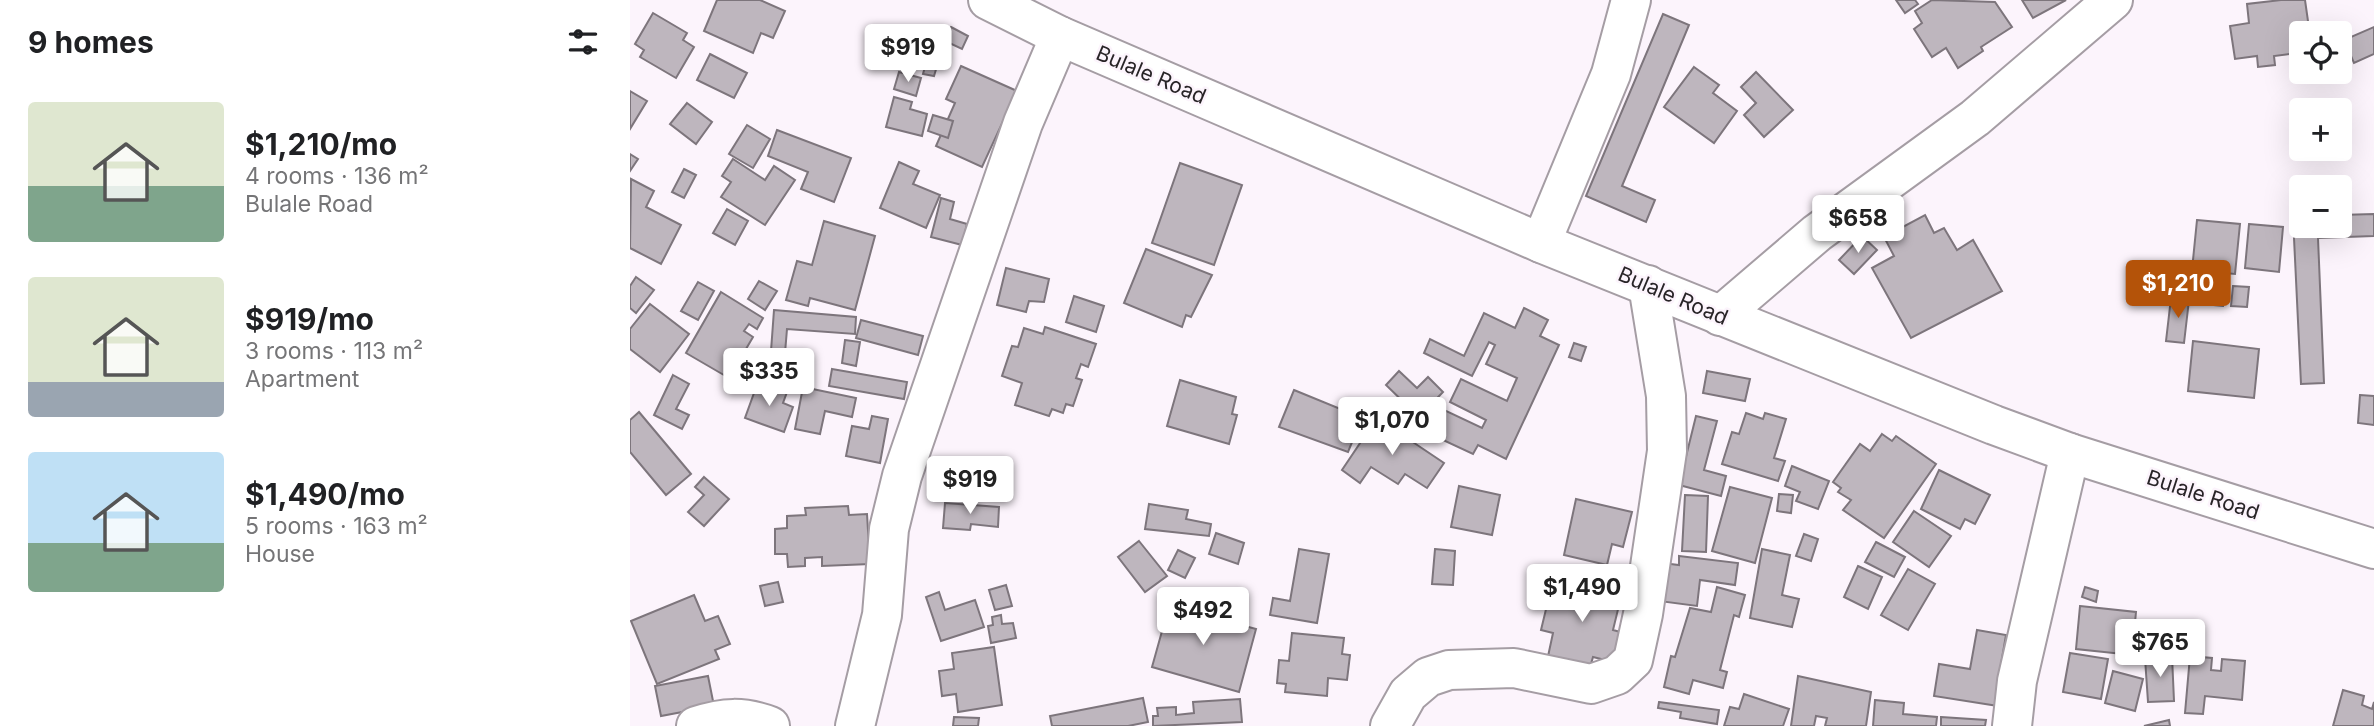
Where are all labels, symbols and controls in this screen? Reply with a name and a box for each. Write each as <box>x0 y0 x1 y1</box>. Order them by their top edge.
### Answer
map controls <box>2289 21 2352 238</box>
button: locate <box>2289 21 2352 84</box>
icon: filters <box>564 23 602 61</box>
text: 9 homes <box>28 24 154 60</box>
pin: $919 <box>867 24 949 84</box>
text: $919 <box>881 33 935 61</box>
street label: Bulale Road <box>1092 40 1210 109</box>
button: + <box>2289 98 2352 161</box>
text: $1,210/mo <box>245 126 397 162</box>
icon: home <box>84 130 168 214</box>
text: 4 rooms · 136 m² <box>245 162 429 190</box>
button: − <box>2289 175 2352 238</box>
text: Bulale Road <box>245 190 373 218</box>
pin: $658 <box>1817 196 1899 255</box>
text: $658 <box>1828 204 1888 232</box>
pin: $1,210 <box>2121 260 2235 320</box>
street label: Bulale Road <box>1614 261 1732 330</box>
text: $1,210 <box>2142 269 2214 297</box>
text: $919/mo <box>245 301 374 337</box>
icon: home <box>84 305 168 389</box>
text: 3 rooms · 113 m² <box>245 337 423 365</box>
pin: $335 <box>728 348 810 408</box>
text: $335 <box>739 357 799 385</box>
text: Apartment <box>245 365 359 393</box>
pin: $1,070 <box>1335 398 1449 457</box>
text: $1,070 <box>1354 406 1430 434</box>
pin: $919 <box>929 456 1011 516</box>
text: $919 <box>943 465 997 493</box>
street label: Bulale Road <box>2144 465 2263 524</box>
text: $1,490/mo <box>245 476 405 512</box>
icon: home <box>84 480 168 564</box>
text: 5 rooms · 163 m² <box>245 512 428 540</box>
text: House <box>245 540 315 568</box>
pin: $1,490 <box>1525 564 1639 624</box>
text: $1,490 <box>1543 573 1621 601</box>
pin: $492 <box>1162 588 1244 647</box>
text: $492 <box>1173 596 1233 624</box>
pin: $765 <box>2119 620 2201 679</box>
text: $765 <box>2131 628 2189 656</box>

